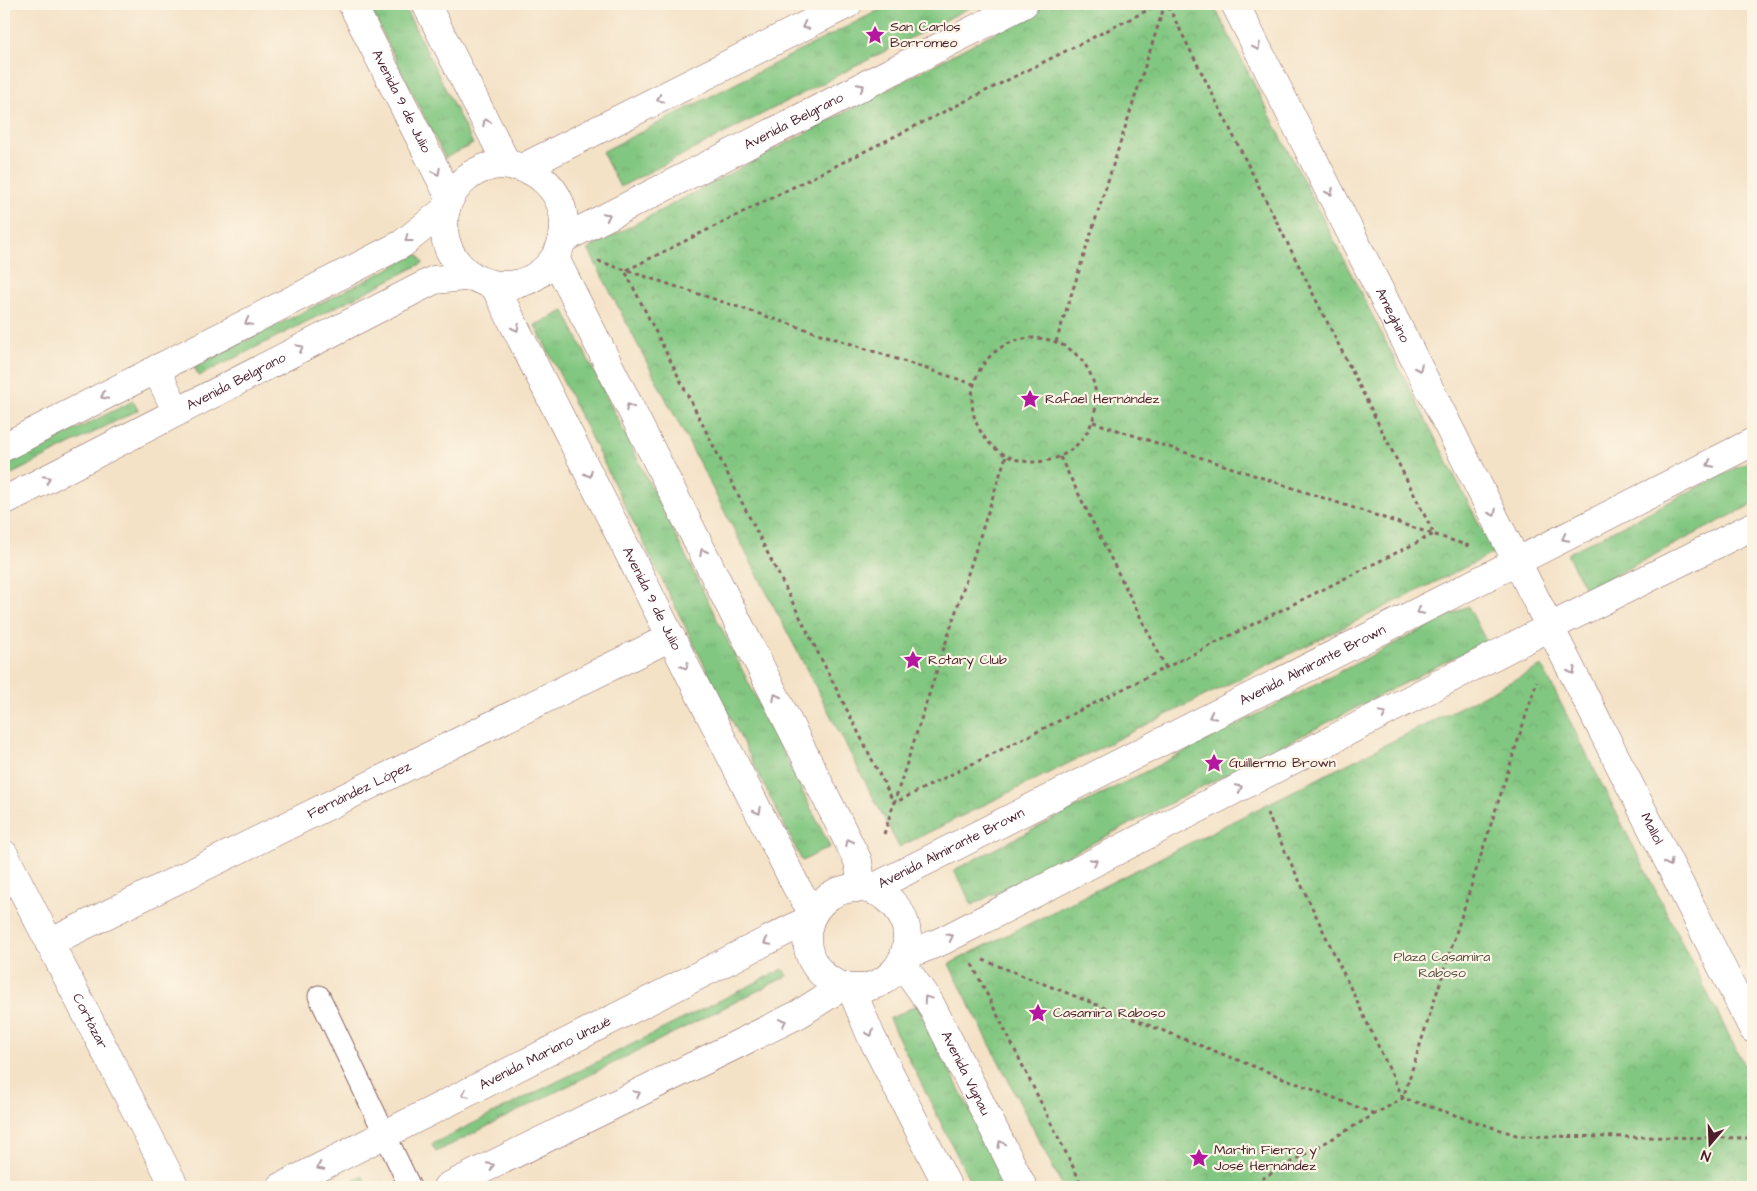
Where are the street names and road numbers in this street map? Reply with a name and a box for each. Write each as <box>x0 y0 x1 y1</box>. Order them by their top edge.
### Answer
street label: Avenida 9 de Julio <box>367 46 436 157</box>
street label: Avenida Belgrano <box>740 88 847 155</box>
street label: Ameghino <box>1370 285 1415 346</box>
street label: Avenida Belgrano <box>183 348 290 416</box>
street label: Avenida 9 de Julio <box>617 543 686 654</box>
street label: Avenida Almirante Brown <box>1236 620 1389 711</box>
street label: Fernández López <box>304 756 415 824</box>
street label: Avenida Almirante Brown <box>875 803 1028 894</box>
street label: Mallol <box>1635 809 1668 848</box>
street label: Cortázar <box>67 990 113 1053</box>
street label: Avenida Mariano Unzué <box>476 1011 615 1095</box>
street label: Avenida Vignau <box>936 1028 995 1119</box>

